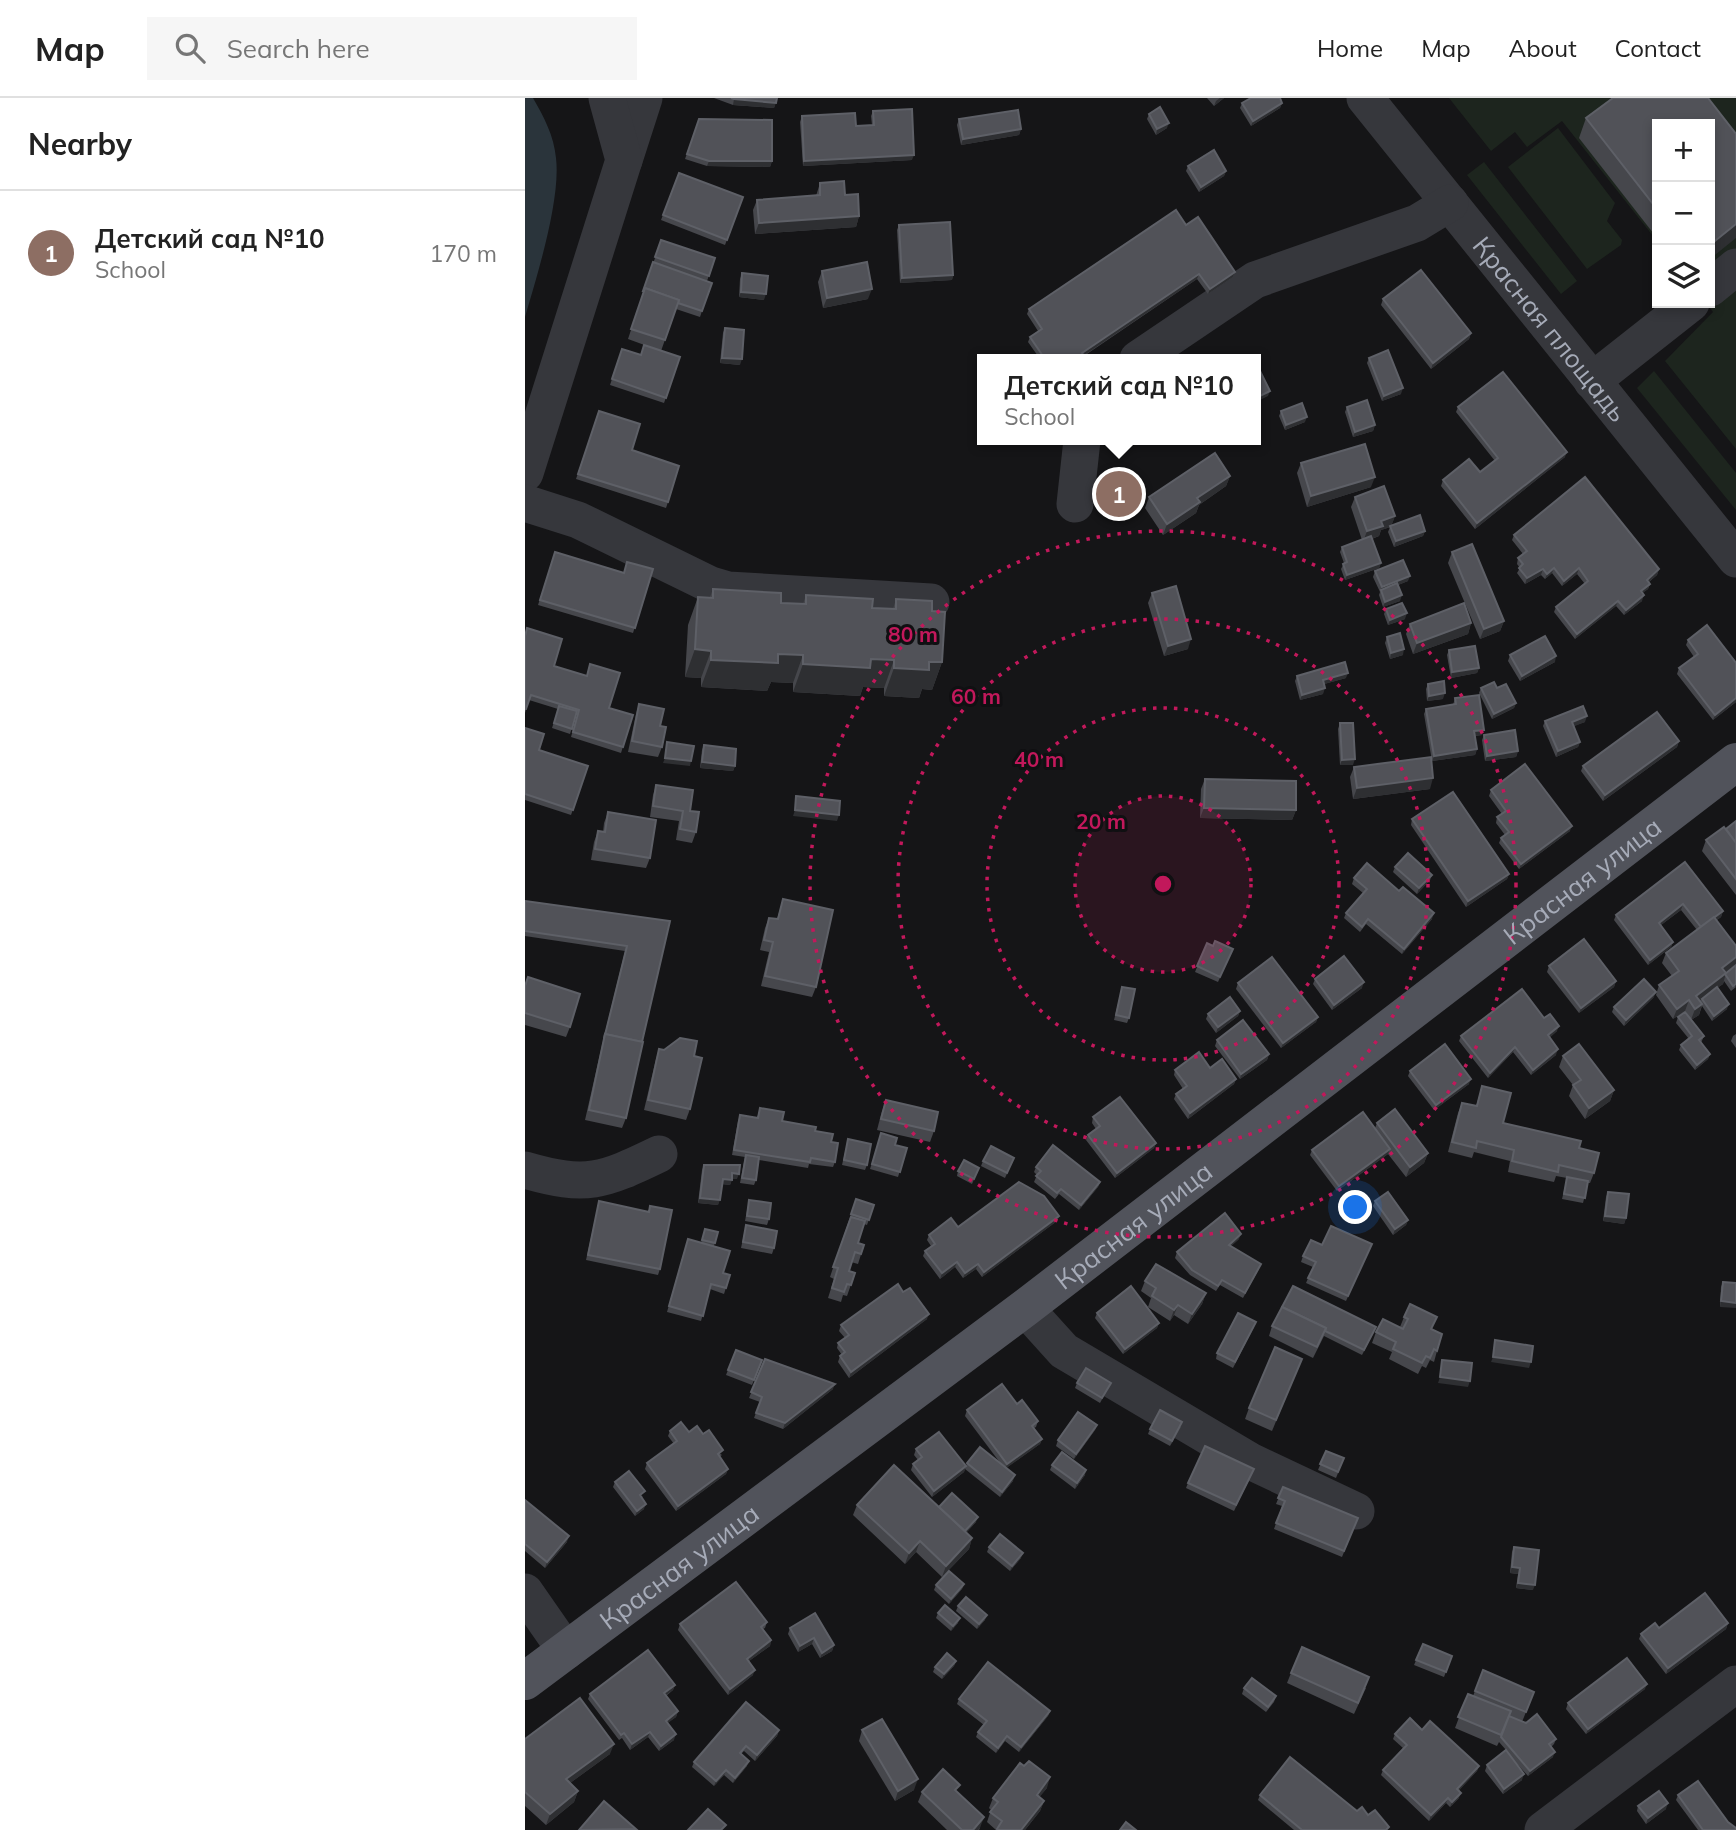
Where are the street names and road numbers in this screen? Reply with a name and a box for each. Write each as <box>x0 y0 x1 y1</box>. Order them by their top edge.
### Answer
street label: Красная площадь <box>1466 229 1635 428</box>
street label: Красная улица <box>1496 809 1667 951</box>
street label: Красная улица <box>1048 1154 1219 1296</box>
street label: Красная улица <box>593 1496 765 1636</box>

